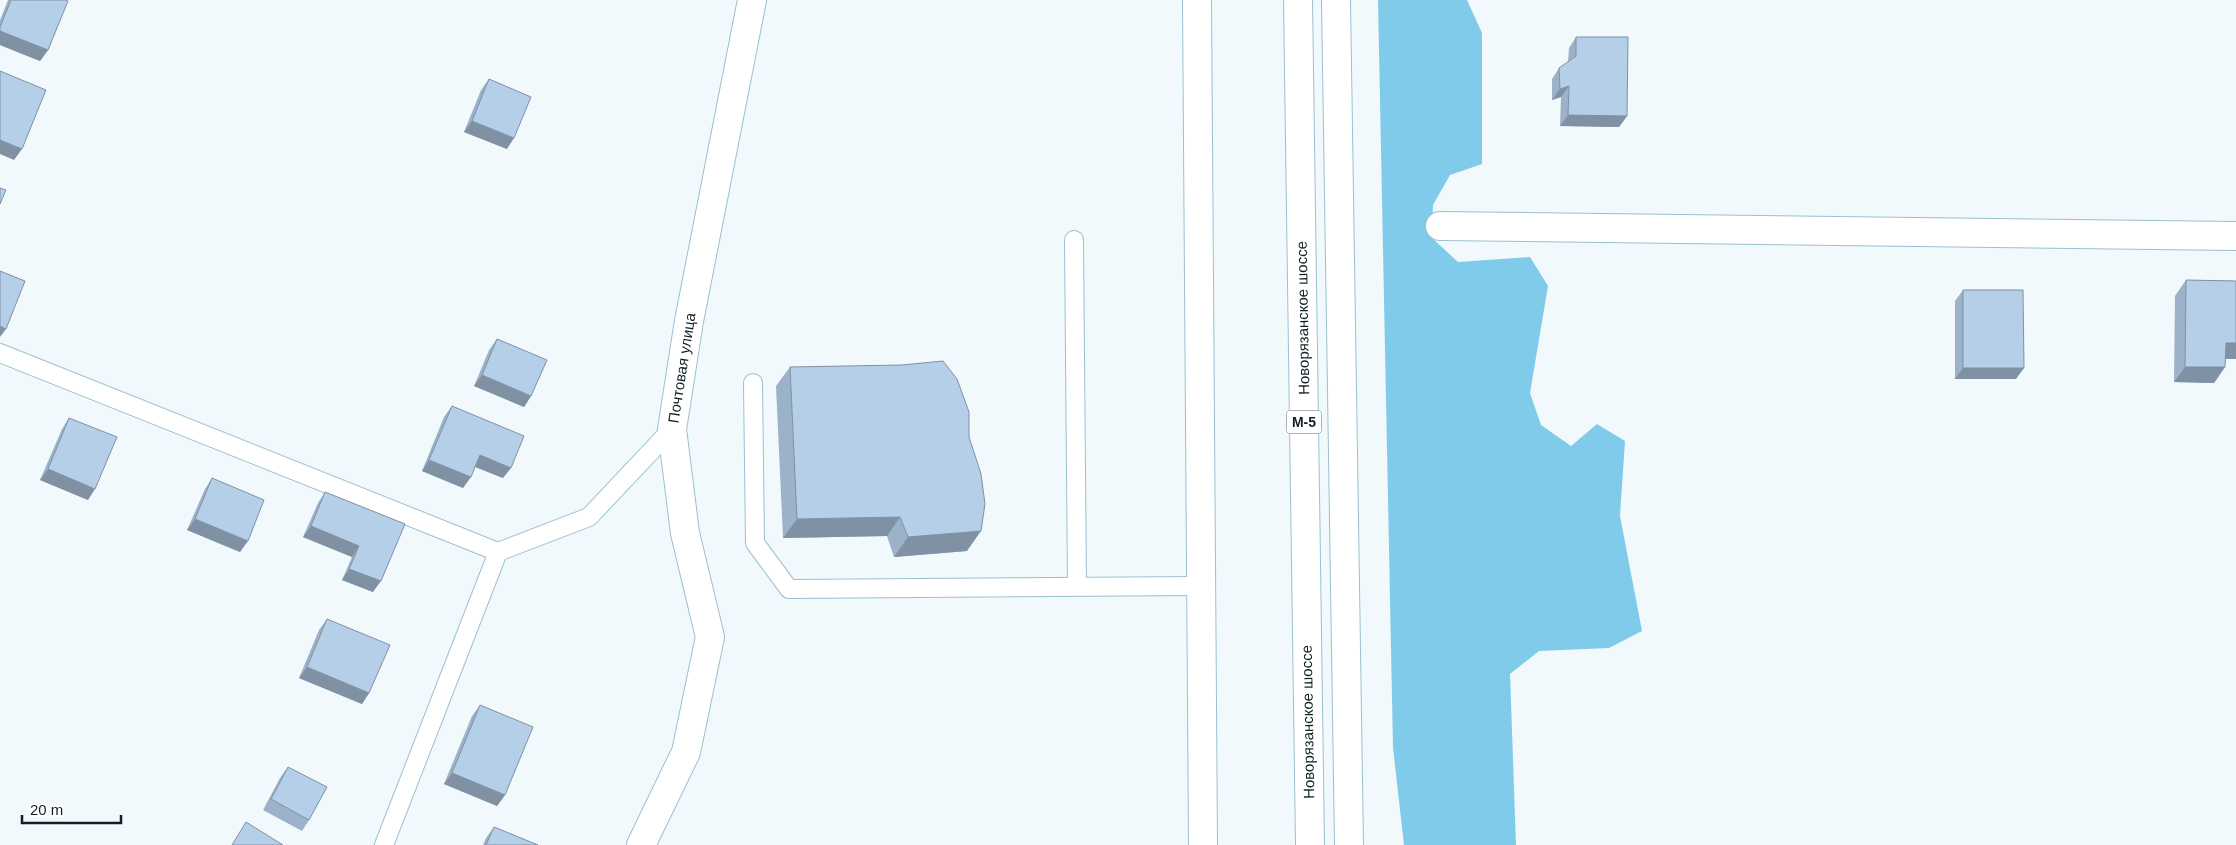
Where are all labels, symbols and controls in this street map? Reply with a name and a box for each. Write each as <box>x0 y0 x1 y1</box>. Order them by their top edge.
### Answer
street label: Новорязанское шоссе <box>1293 241 1312 395</box>
street label: Почтовая улица <box>664 311 699 424</box>
road number: М-5 <box>1286 411 1322 434</box>
street label: Новорязанское шоссе <box>1298 645 1317 799</box>
scale bar <box>22 792 121 824</box>
text: 20 m <box>30 801 63 818</box>

